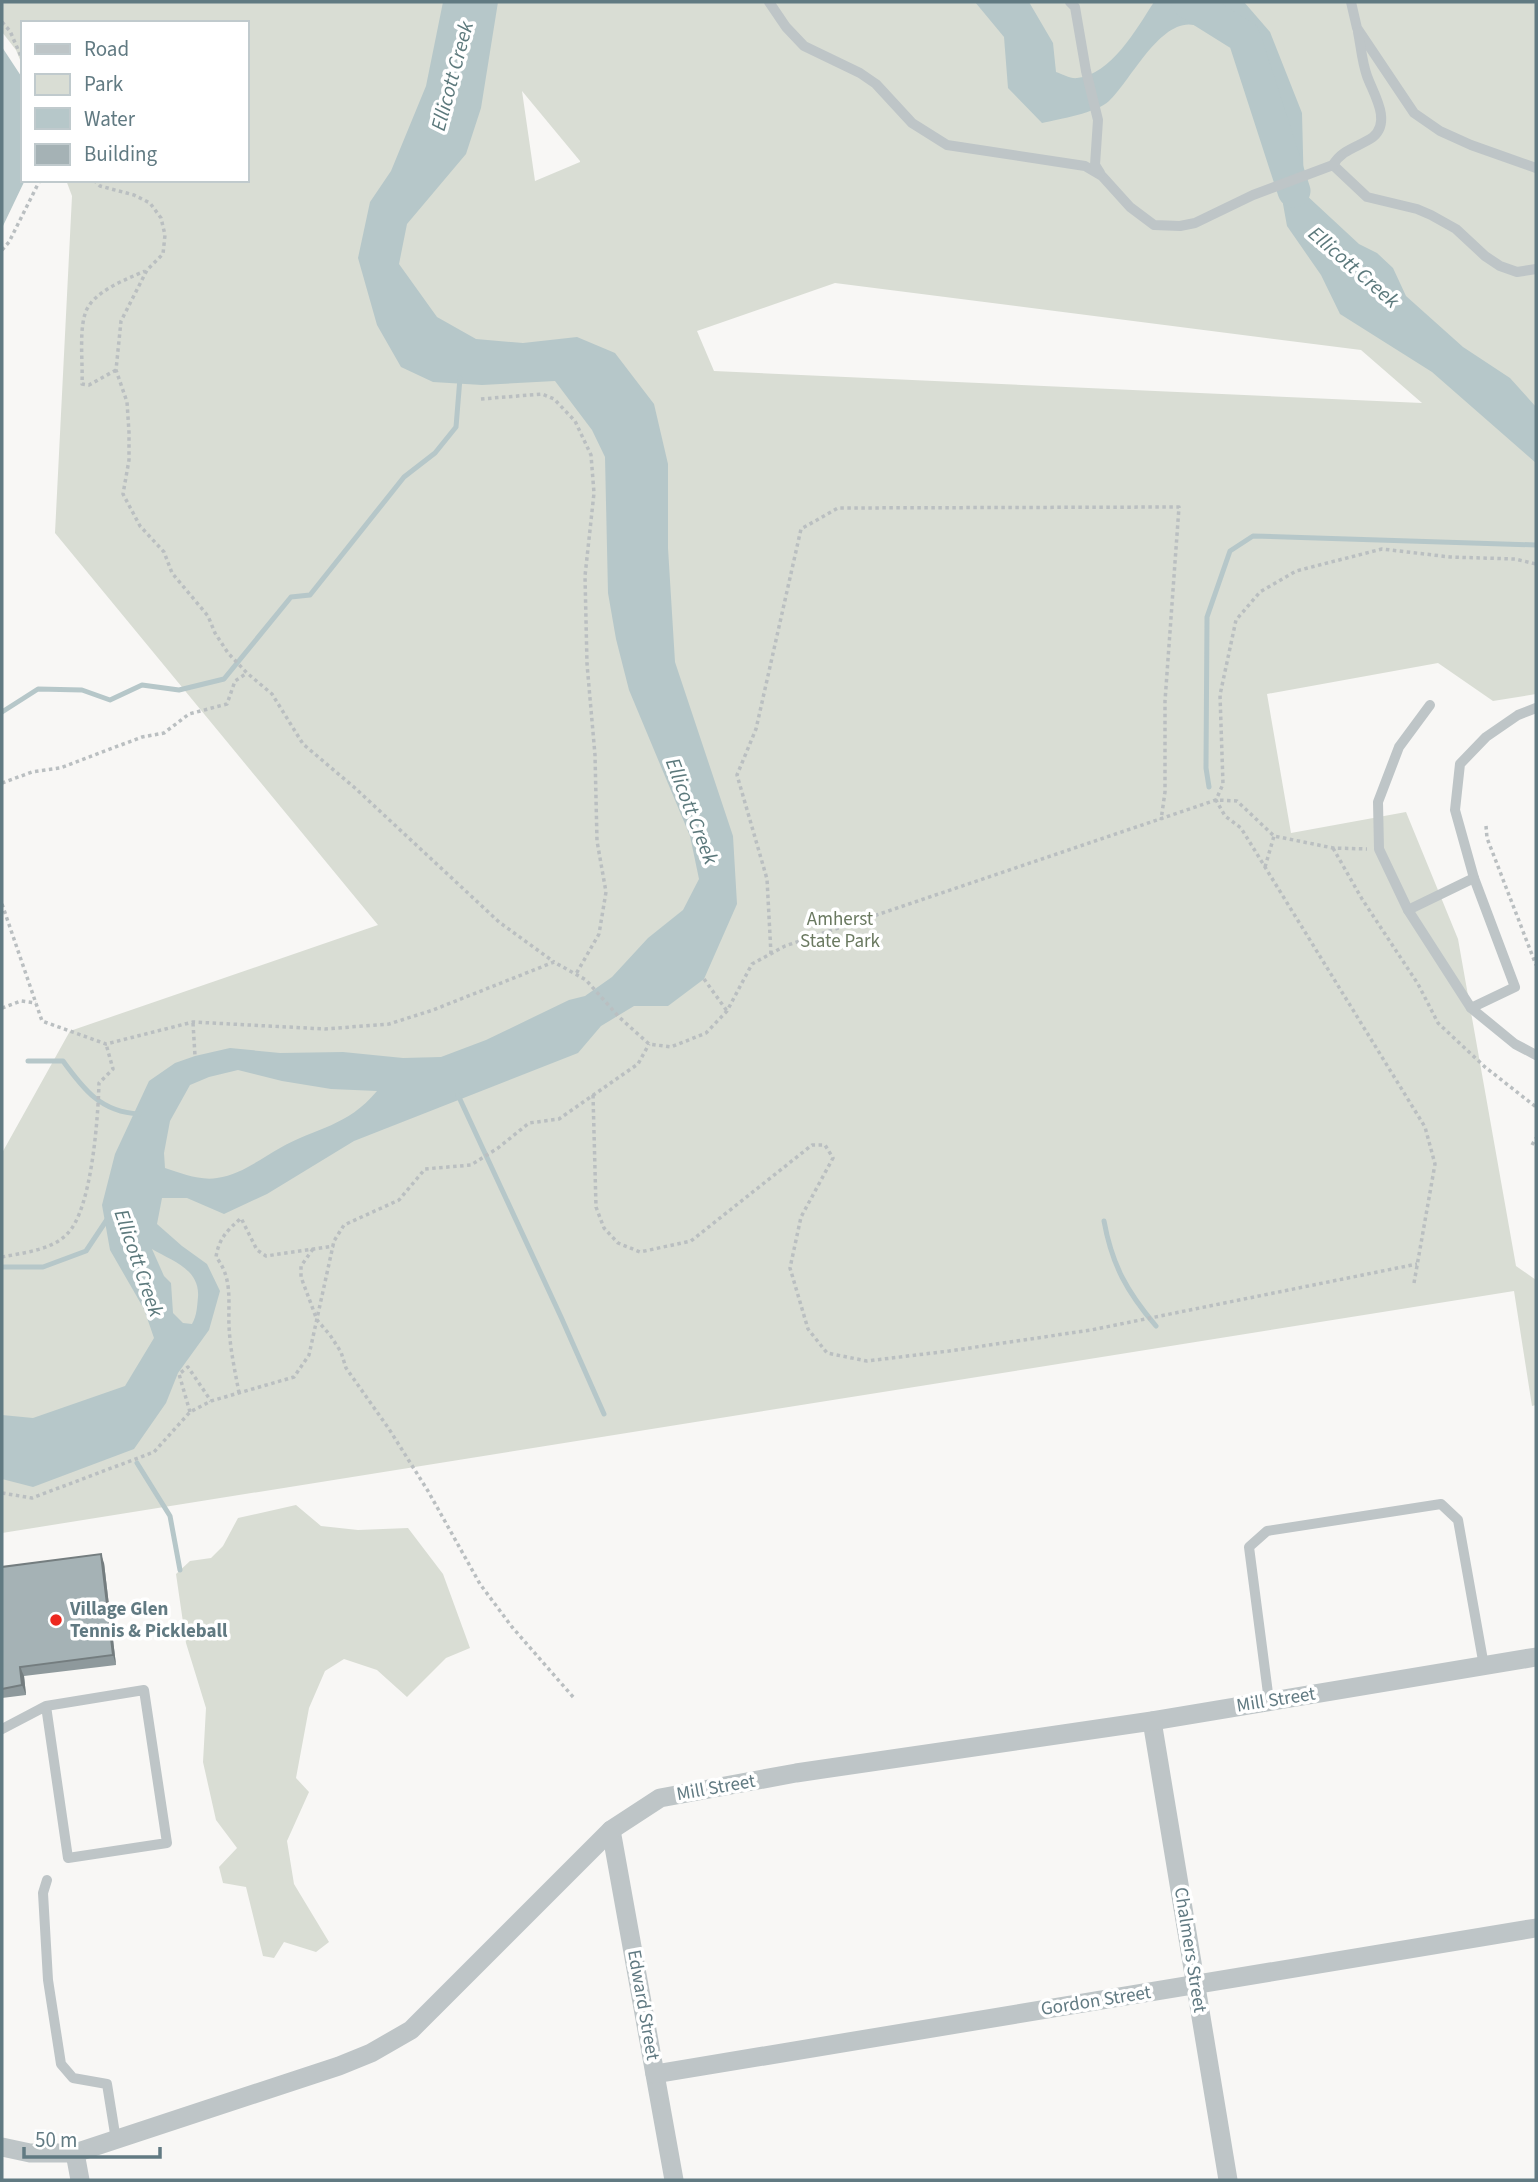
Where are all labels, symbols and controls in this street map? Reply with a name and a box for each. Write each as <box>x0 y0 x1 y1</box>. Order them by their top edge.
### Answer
water label: Ellicott Creek <box>423 17 481 134</box>
legend <box>21 21 248 182</box>
text: Road <box>84 34 129 64</box>
text: Park <box>84 69 124 99</box>
text: Water <box>84 104 136 134</box>
text: Building <box>84 139 158 169</box>
water label: Ellicott Creek <box>1302 219 1407 316</box>
water label: Ellicott Creek <box>658 753 726 870</box>
park label: Amherst State Park <box>800 906 881 955</box>
water label: Ellicott Creek <box>107 1205 172 1322</box>
place label: Village Glen Tennis & Pickleball <box>69 1596 228 1645</box>
marker: Village Glen Tennis & Pickleball <box>48 1612 64 1628</box>
street label: Mill Street <box>1235 1680 1318 1720</box>
street label: Mill Street <box>674 1768 758 1808</box>
street label: Chalmers Street <box>1167 1885 1213 2015</box>
street label: Edward Street <box>620 1948 666 2063</box>
street label: Gordon Street <box>1039 1979 1154 2023</box>
scale bar <box>24 2116 161 2160</box>
text: 50 m <box>35 2125 77 2155</box>

